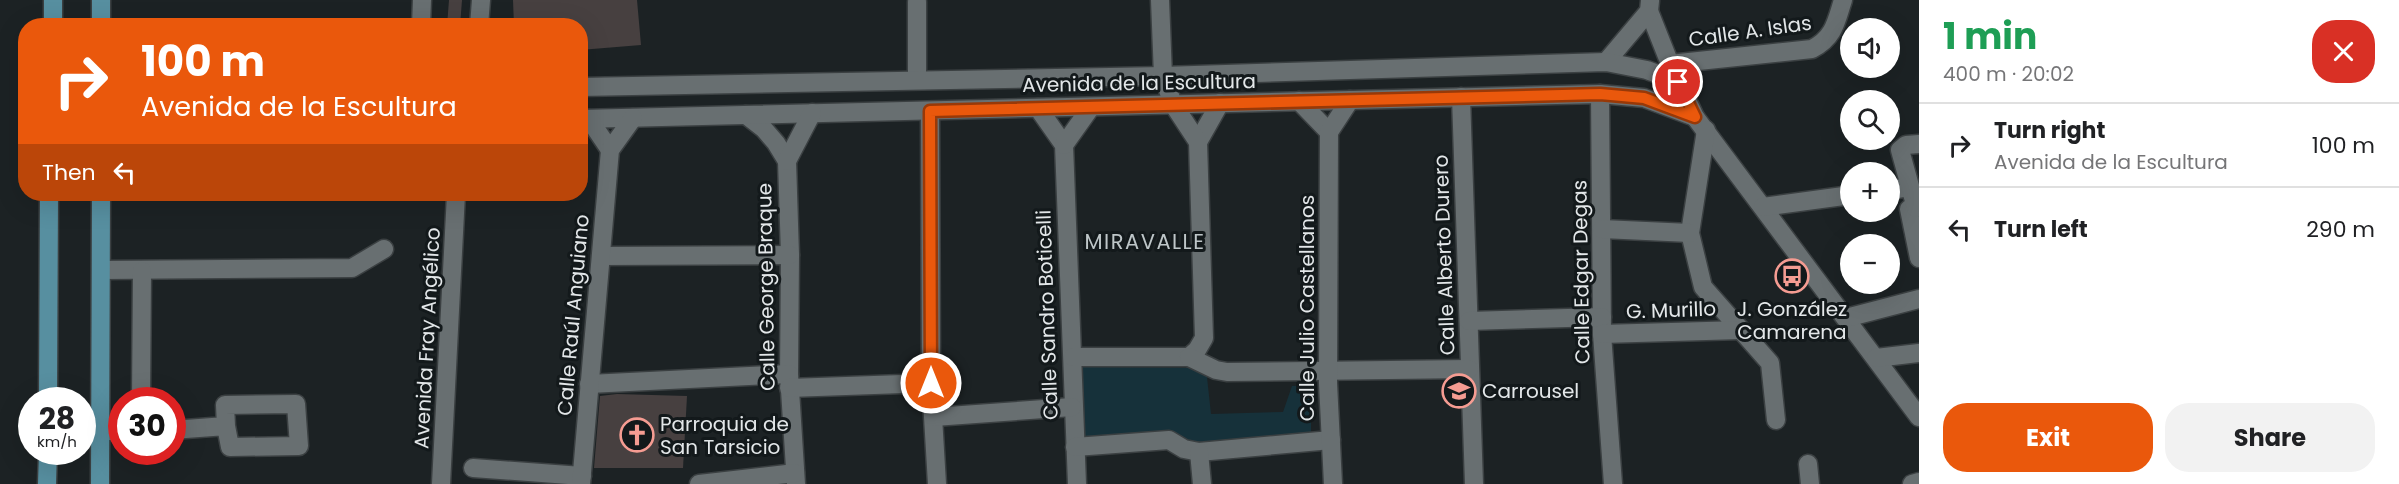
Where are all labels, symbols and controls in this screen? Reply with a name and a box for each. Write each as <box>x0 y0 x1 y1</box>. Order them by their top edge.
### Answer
street label: Calle A. Islas <box>1687 9 1813 53</box>
text: 1 min <box>1943 11 2037 62</box>
map controls <box>1840 18 1900 294</box>
button: sound <box>1840 18 1900 78</box>
button: close <box>2312 20 2375 83</box>
text: 100 m <box>141 32 265 91</box>
icon: right <box>42 42 120 120</box>
pin <box>1652 56 1703 107</box>
text: 400 m · 20:02 <box>1943 60 2074 88</box>
icon: arrive <box>1661 65 1694 98</box>
street label: Avenida de la Escultura <box>1022 67 1256 99</box>
text: Avenida de la Escultura <box>141 88 457 125</box>
button: search <box>1840 90 1900 150</box>
text: Turn right <box>1994 115 2105 146</box>
icon: right <box>1943 129 1976 162</box>
text: 100 m <box>2312 130 2375 161</box>
text: Avenida de la Escultura <box>1994 148 2228 176</box>
street label: Calle Alberto Durero <box>1427 154 1461 356</box>
icon: left <box>108 156 141 189</box>
text: Then <box>42 157 96 188</box>
button: + <box>1840 162 1900 222</box>
street label: Calle Edgar Degas <box>1565 180 1597 364</box>
street label: Calle George Braque <box>750 183 782 391</box>
street label: Calle Julio Castellanos <box>1293 195 1321 421</box>
street label: Calle Sandro Boticelli <box>1029 209 1065 421</box>
street label: Calle Raúl Anguiano <box>550 213 596 417</box>
icon: left <box>1943 213 1976 246</box>
text: Turn left <box>1994 214 2088 245</box>
text: 290 m <box>2306 214 2375 245</box>
street label: Avenida Fray Angélico <box>407 226 447 450</box>
district label: MIRAVALLE <box>1085 227 1205 256</box>
button: − <box>1840 234 1900 294</box>
bus stop icon: J. González Camarena <box>1774 258 1810 294</box>
street label: G. Murillo <box>1625 294 1717 326</box>
place label: J. González Camarena <box>1737 295 1847 346</box>
position arrow <box>899 351 963 415</box>
school or university icon: Carrousel <box>1441 373 1477 409</box>
place label: Carrousel <box>1482 377 1579 405</box>
speed limit sign: 30 <box>108 387 186 465</box>
text: 28 <box>39 397 75 440</box>
button: Exit <box>1943 403 2153 472</box>
button: Share <box>2165 403 2375 472</box>
place label: Parroquia de San Tarsicio <box>660 410 789 461</box>
church icon: Parroquia de San Tarsicio <box>619 417 655 453</box>
text: km/h <box>37 431 77 452</box>

